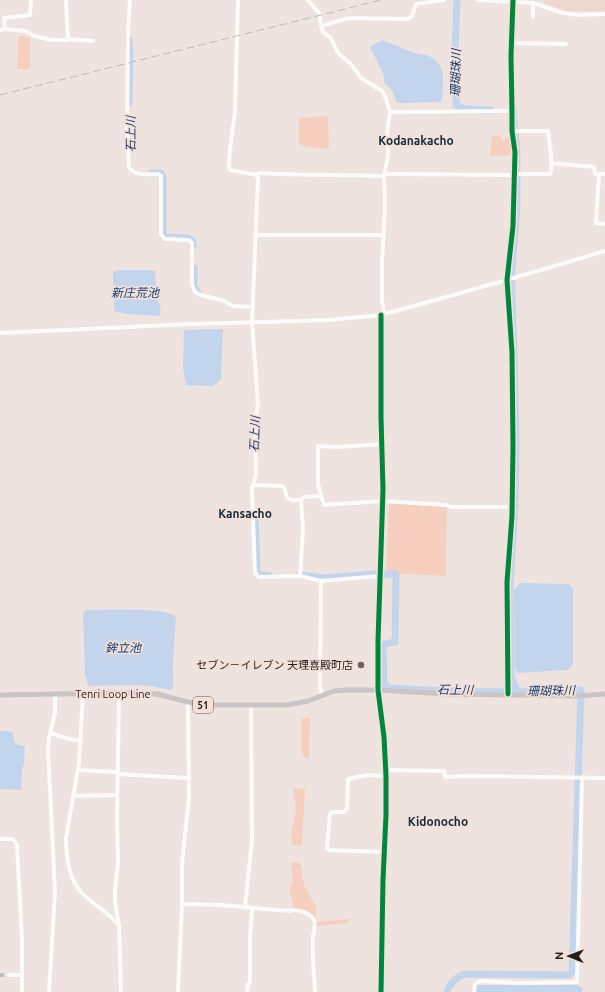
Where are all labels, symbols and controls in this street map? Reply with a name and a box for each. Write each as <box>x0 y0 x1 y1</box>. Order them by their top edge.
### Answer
water label: 珊瑚珠川 <box>449 47 462 97</box>
water label: 石上川 <box>124 114 137 152</box>
district label: Kodanakacho <box>378 134 454 147</box>
water label: 新庄荒池 <box>111 286 160 299</box>
water label: 石上川 <box>247 414 262 452</box>
district label: Kansacho <box>218 507 272 520</box>
water label: 鉾立池 <box>105 641 142 654</box>
place label: セブン－イレブン 天理喜殿町店 <box>196 659 353 671</box>
marker: セブン－イレブン 天理喜殿町店 <box>356 660 366 670</box>
water label: 石上川 <box>437 683 475 696</box>
water label: 珊瑚珠川 <box>527 684 577 697</box>
street label: Tenri Loop Line <box>75 688 151 700</box>
road number: 51 <box>193 697 213 713</box>
district label: Kidonocho <box>408 815 468 828</box>
north arrow <box>549 936 589 976</box>
text: N <box>553 952 565 960</box>

